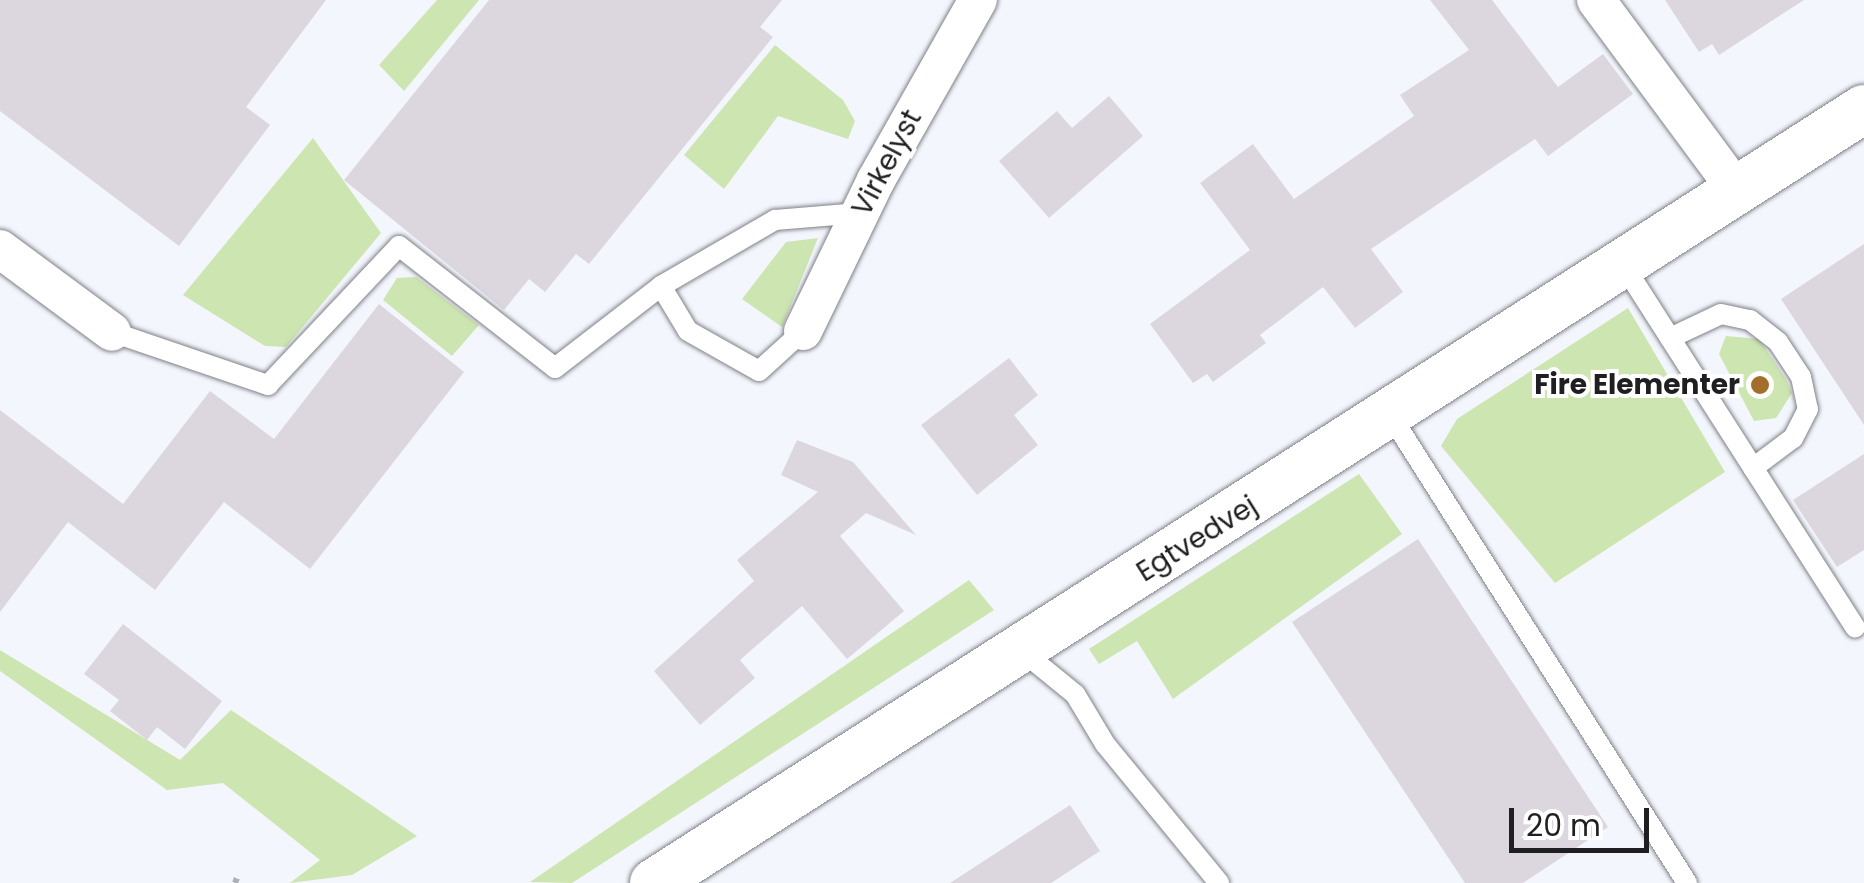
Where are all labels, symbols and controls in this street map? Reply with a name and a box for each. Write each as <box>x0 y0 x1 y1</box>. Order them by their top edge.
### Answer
street label: Virkelyst <box>845 104 929 222</box>
place label: Fire Elementer <box>1534 368 1740 402</box>
marker: Fire Elementer <box>1749 374 1771 396</box>
street label: Egtvedvej <box>1131 489 1263 589</box>
scale bar <box>1514 788 1654 850</box>
text: 20 m <box>1526 804 1601 847</box>

